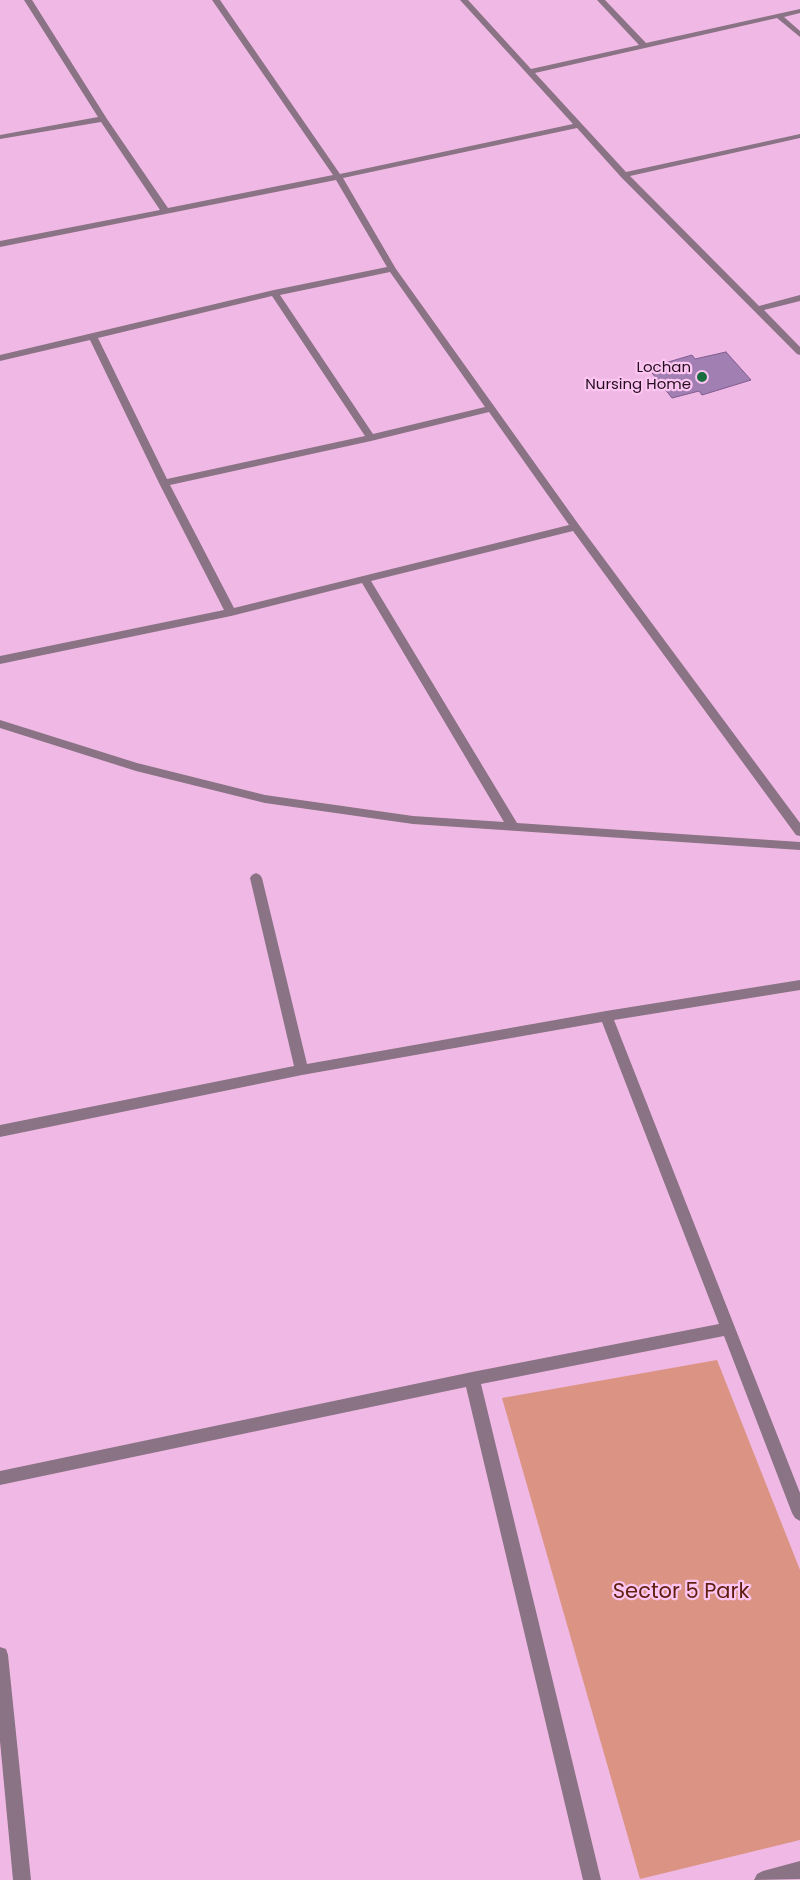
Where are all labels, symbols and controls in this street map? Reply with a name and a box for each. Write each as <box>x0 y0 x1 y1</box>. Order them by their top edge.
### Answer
place label: Lochan Nursing Home <box>585 359 691 394</box>
marker: Lochan Nursing Home <box>695 370 709 384</box>
park label: Sector 5 Park <box>613 1580 749 1606</box>

